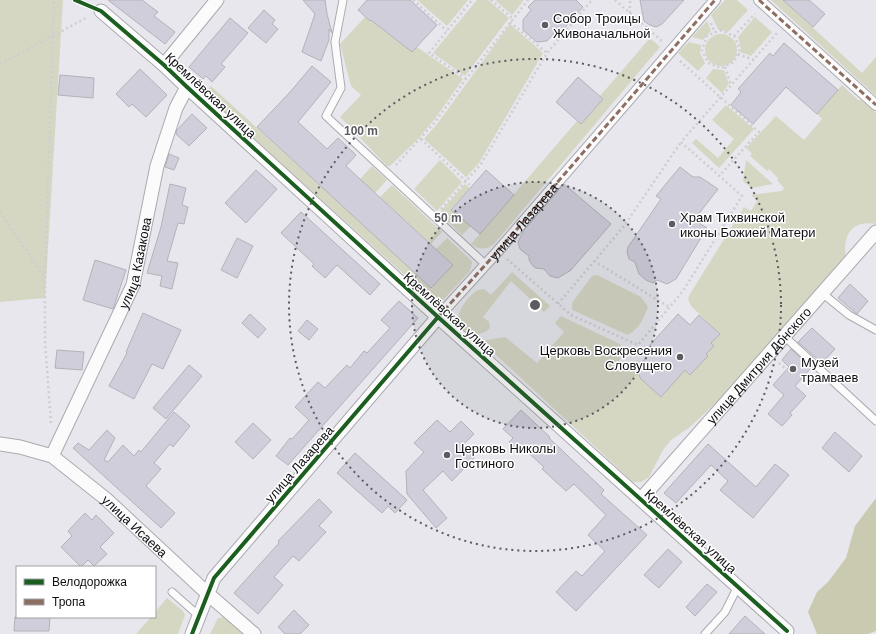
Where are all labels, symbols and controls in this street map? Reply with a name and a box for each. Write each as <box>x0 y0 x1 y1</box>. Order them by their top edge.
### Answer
place label: Собор Троицы Живоначальной <box>553 11 650 41</box>
marker: Собор Троицы Живоначальной <box>540 20 550 30</box>
street label: Кремлёвская улица <box>162 49 260 142</box>
text: 100 m <box>344 124 378 138</box>
street label: улица Лазарева <box>486 180 562 263</box>
place label: Храм Тихвинской иконы Божией Матери <box>680 210 816 240</box>
text: 50 m <box>434 211 462 225</box>
street label: улица Казакова <box>116 215 155 311</box>
marker: Храм Тихвинской иконы Божией Матери <box>667 219 677 229</box>
street label: Кремлёвская улица <box>401 269 499 360</box>
centre of rings <box>528 298 542 312</box>
street label: улица Дмитрия Донского <box>704 304 814 427</box>
place label: Церковь Воскресения Словущего <box>540 343 672 373</box>
marker: Церковь Воскресения Словущего <box>675 352 685 362</box>
place label: Музей трамваев <box>801 355 859 385</box>
marker: Музей трамваев <box>788 364 798 374</box>
street label: улица Лазарева <box>262 422 337 506</box>
place label: Церковь Николы Гостиного <box>455 441 556 471</box>
marker: Церковь Николы Гостиного <box>442 450 452 460</box>
street label: Кремлёвская улица <box>642 486 740 577</box>
street label: улица Исаева <box>99 492 171 561</box>
legend <box>16 566 156 618</box>
text: Велодорожка <box>52 575 127 589</box>
text: Тропа <box>52 595 86 609</box>

